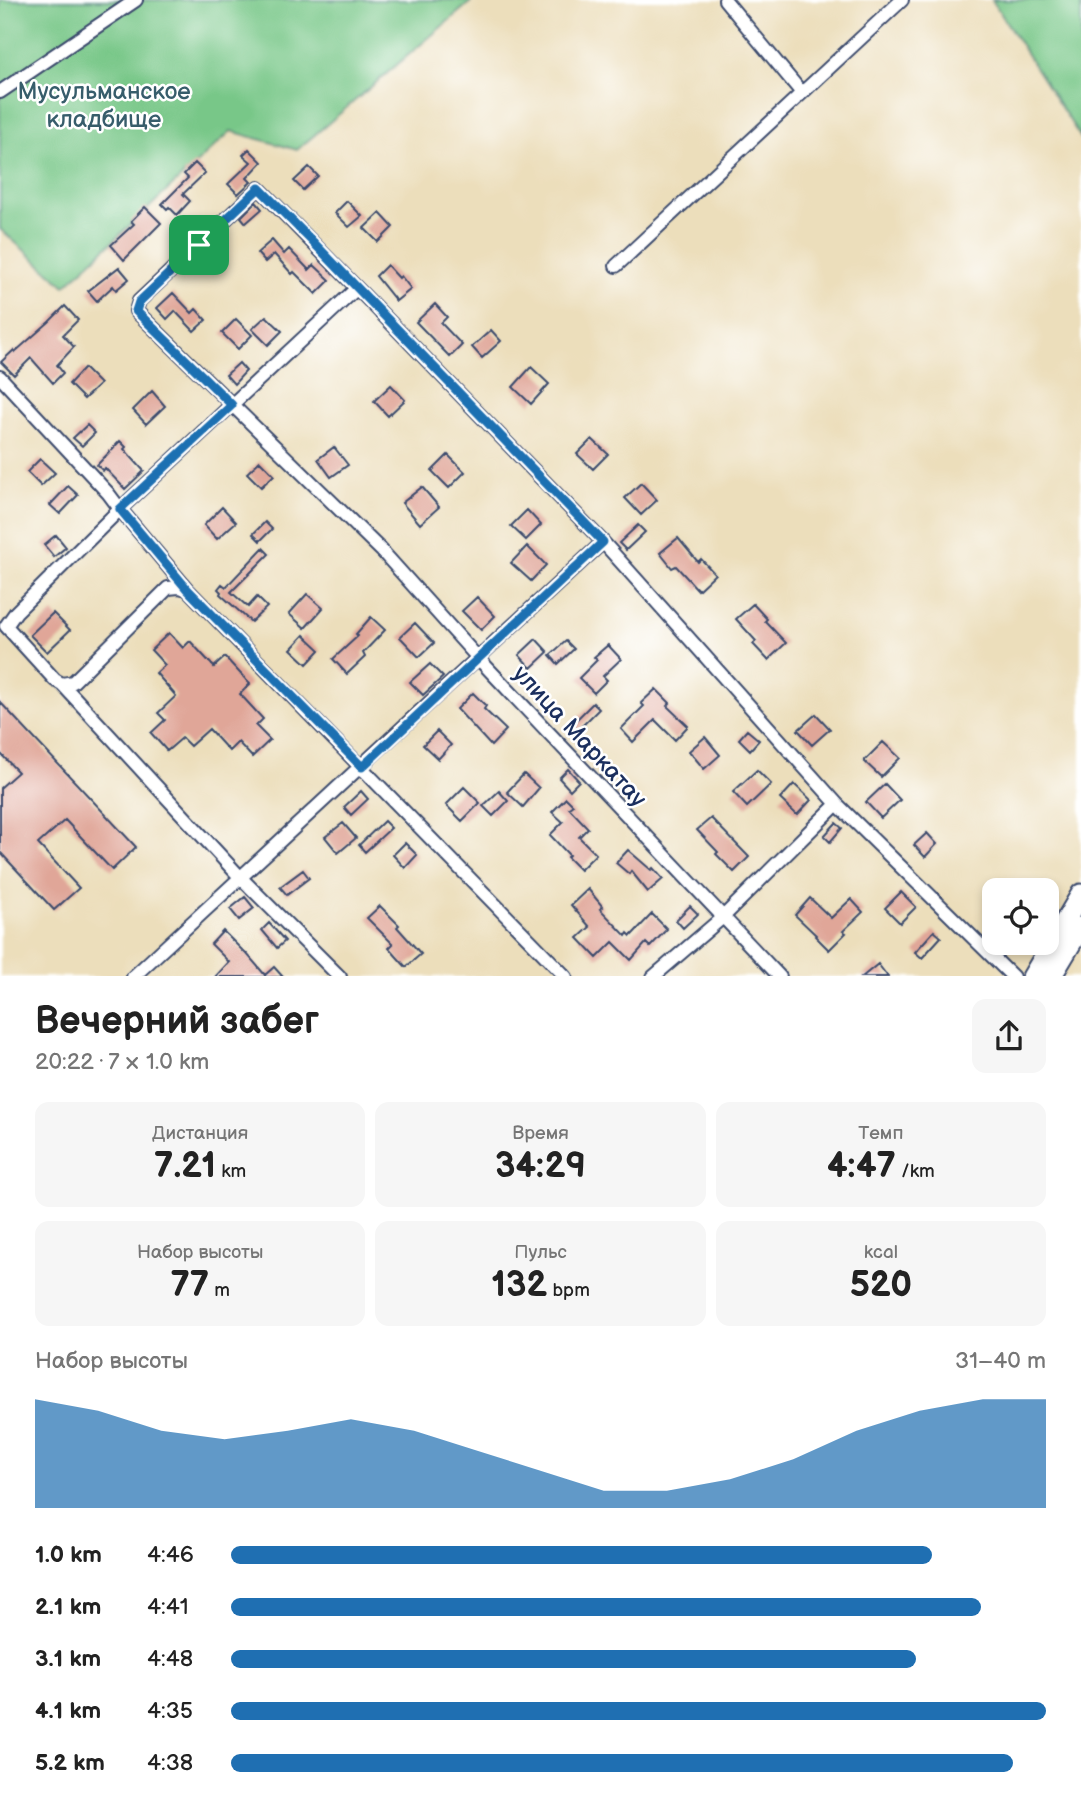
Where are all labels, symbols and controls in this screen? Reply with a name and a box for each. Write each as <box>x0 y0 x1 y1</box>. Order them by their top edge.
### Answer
park label: Мусульманское кладбище <box>17 77 191 134</box>
pin <box>169 215 229 275</box>
icon: arrive <box>180 226 218 264</box>
street label: улица Маркатау <box>507 659 653 813</box>
map controls <box>982 878 1059 955</box>
button: locate <box>982 878 1059 955</box>
text: Вечерний забег <box>35 999 319 1044</box>
button: share <box>972 999 1046 1073</box>
text: 20:22 · 7 × 1.0 km <box>35 1048 209 1076</box>
text: Дистанция <box>152 1122 248 1145</box>
text: Время <box>512 1122 569 1145</box>
text: Темп <box>858 1122 903 1145</box>
text: 7.21 <box>154 1145 216 1188</box>
text: 34:29 <box>495 1145 586 1188</box>
text: 4:47 <box>827 1145 896 1188</box>
text: km <box>216 1160 246 1183</box>
text: /km <box>896 1160 935 1183</box>
text: Набор высоты <box>137 1241 263 1264</box>
text: Пульс <box>514 1241 567 1264</box>
text: kcal <box>864 1241 898 1264</box>
text: 77 <box>170 1264 209 1307</box>
text: 132 <box>491 1264 547 1307</box>
text: 520 <box>850 1264 912 1307</box>
text: m <box>209 1279 230 1302</box>
text: bpm <box>547 1279 590 1302</box>
text: Набор высоты <box>35 1347 188 1375</box>
text: 31–40 m <box>955 1347 1046 1375</box>
text: 1.0 km <box>35 1541 102 1569</box>
text: 4:46 <box>147 1541 194 1569</box>
text: 2.1 km <box>35 1593 101 1621</box>
text: 4:41 <box>147 1593 189 1621</box>
text: 3.1 km <box>35 1645 101 1673</box>
text: 4:48 <box>147 1645 193 1673</box>
text: 4.1 km <box>35 1697 101 1725</box>
text: 4:35 <box>147 1697 193 1725</box>
text: 5.2 km <box>35 1749 105 1777</box>
text: 4:38 <box>147 1749 193 1777</box>

